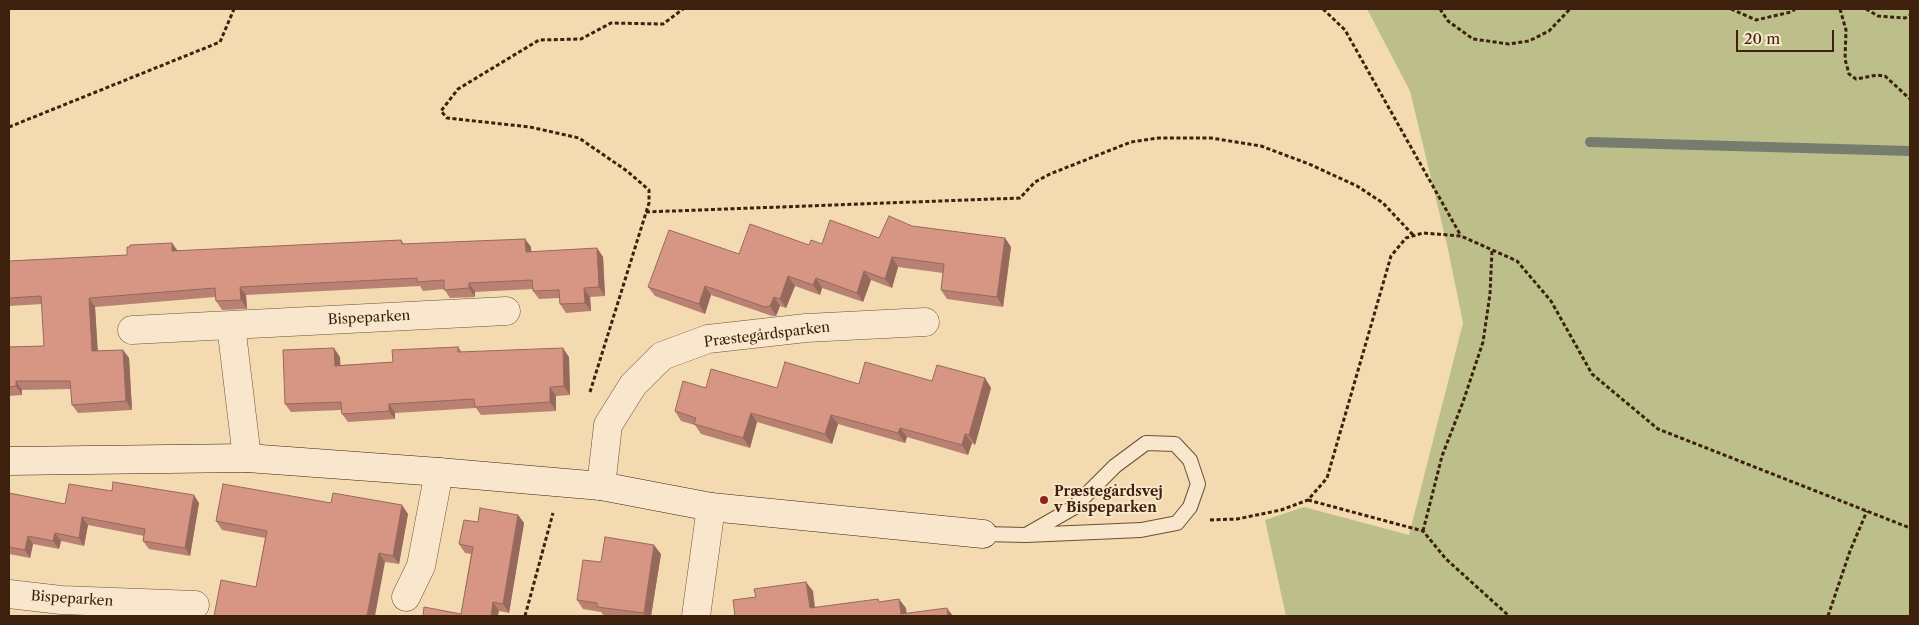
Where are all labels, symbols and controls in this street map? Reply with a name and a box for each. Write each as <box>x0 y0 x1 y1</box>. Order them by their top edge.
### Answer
scale bar <box>1739 20 1836 52</box>
text: 20 m <box>1744 29 1780 48</box>
street label: Bispeparken <box>327 307 411 329</box>
street label: Præstegårdsparken <box>703 319 831 351</box>
place label: Præstegårdsvej v Bispeparken <box>1054 484 1163 516</box>
marker: Præstegårdsvej v Bispeparken <box>1038 494 1050 506</box>
street label: Bispeparken <box>30 588 114 610</box>

